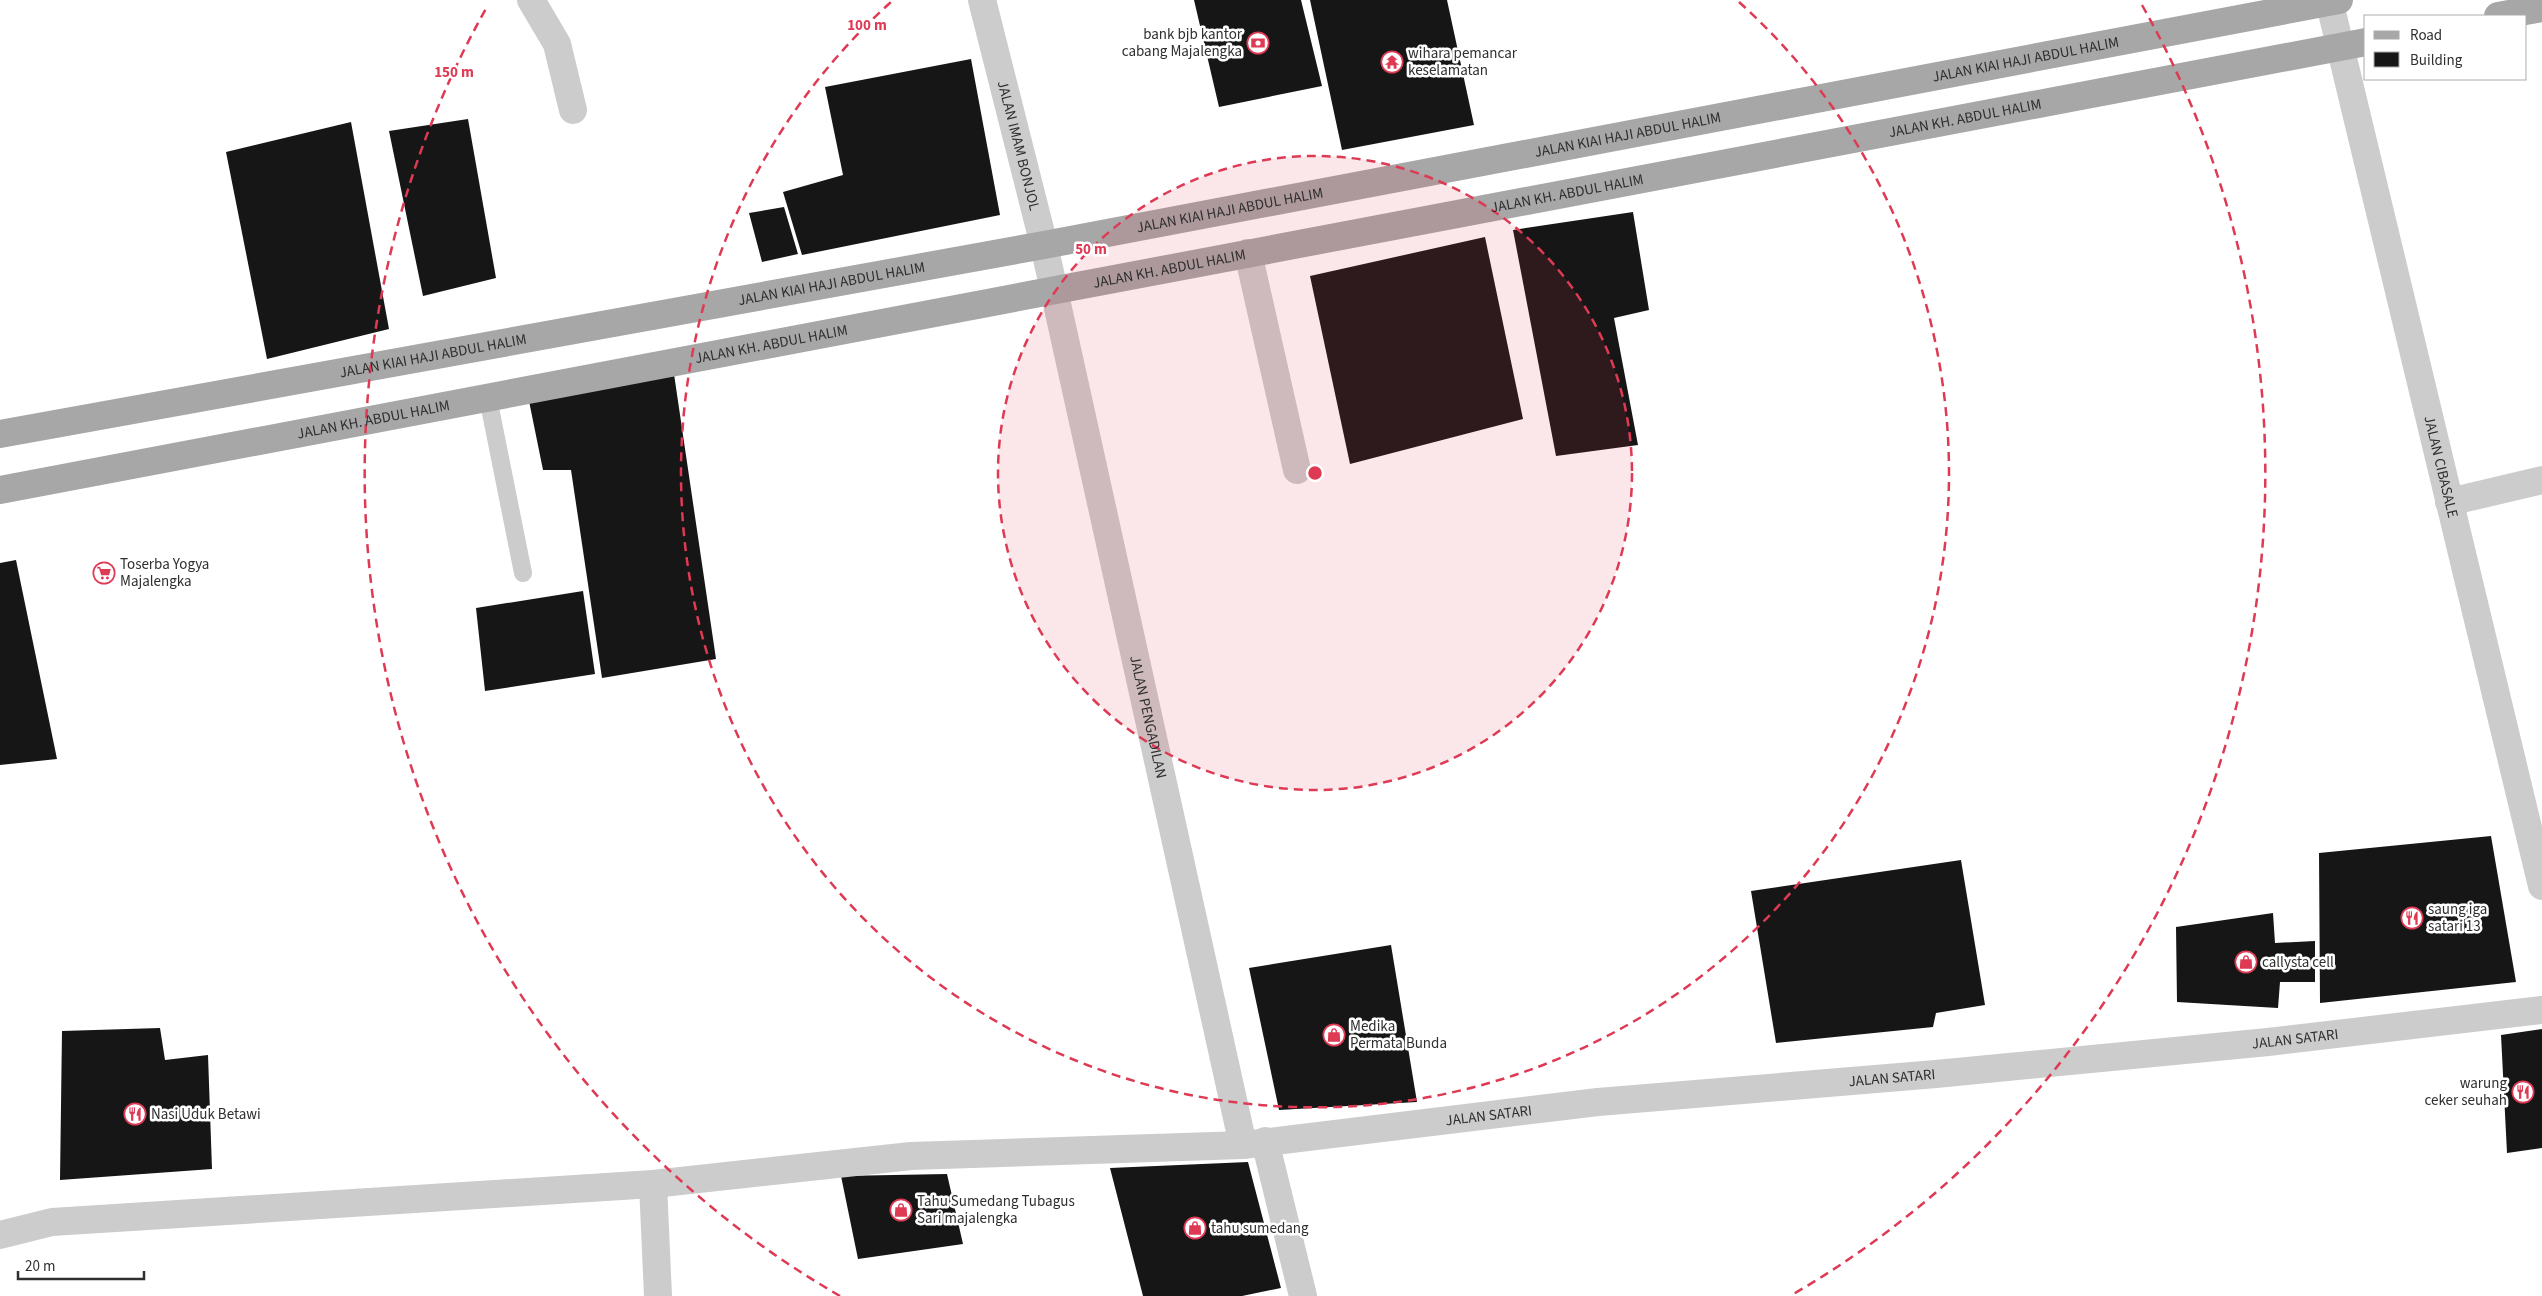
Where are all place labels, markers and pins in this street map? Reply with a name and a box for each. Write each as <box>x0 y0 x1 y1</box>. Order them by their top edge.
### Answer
place label: bank bjb kantor cabang Majalengka <box>1122 24 1243 62</box>
bank icon: bank bjb kantor cabang Majalengka <box>1246 31 1270 55</box>
place label: wihara pemancar keselamatan <box>1408 43 1518 81</box>
temple icon: wihara pemancar keselamatan <box>1380 50 1404 74</box>
centre of rings <box>1306 464 1324 482</box>
place label: Toserba Yogya Majalengka <box>120 554 209 592</box>
supermarket icon: Toserba Yogya Majalengka <box>92 561 116 585</box>
place label: saung iga satari 13 <box>2428 899 2487 937</box>
restaurant icon: saung iga satari 13 <box>2400 906 2424 930</box>
shop icon: callysta cell <box>2234 950 2258 974</box>
place label: callysta cell <box>2262 952 2334 973</box>
place label: Medika Permata Bunda <box>1350 1016 1447 1054</box>
shop icon: Medika Permata Bunda <box>1322 1023 1346 1047</box>
place label: warung ceker seuhah <box>2424 1073 2507 1111</box>
restaurant icon: warung ceker seuhah <box>2511 1080 2535 1104</box>
restaurant icon: Nasi Uduk Betawi <box>123 1102 147 1126</box>
place label: Nasi Uduk Betawi <box>151 1104 261 1125</box>
place label: Tahu Sumedang Tubagus Sari majalengka <box>917 1191 1075 1229</box>
shop icon: Tahu Sumedang Tubagus Sari majalengka <box>889 1198 913 1222</box>
shop icon: tahu sumedang <box>1183 1216 1207 1240</box>
place label: tahu sumedang <box>1211 1218 1309 1239</box>

